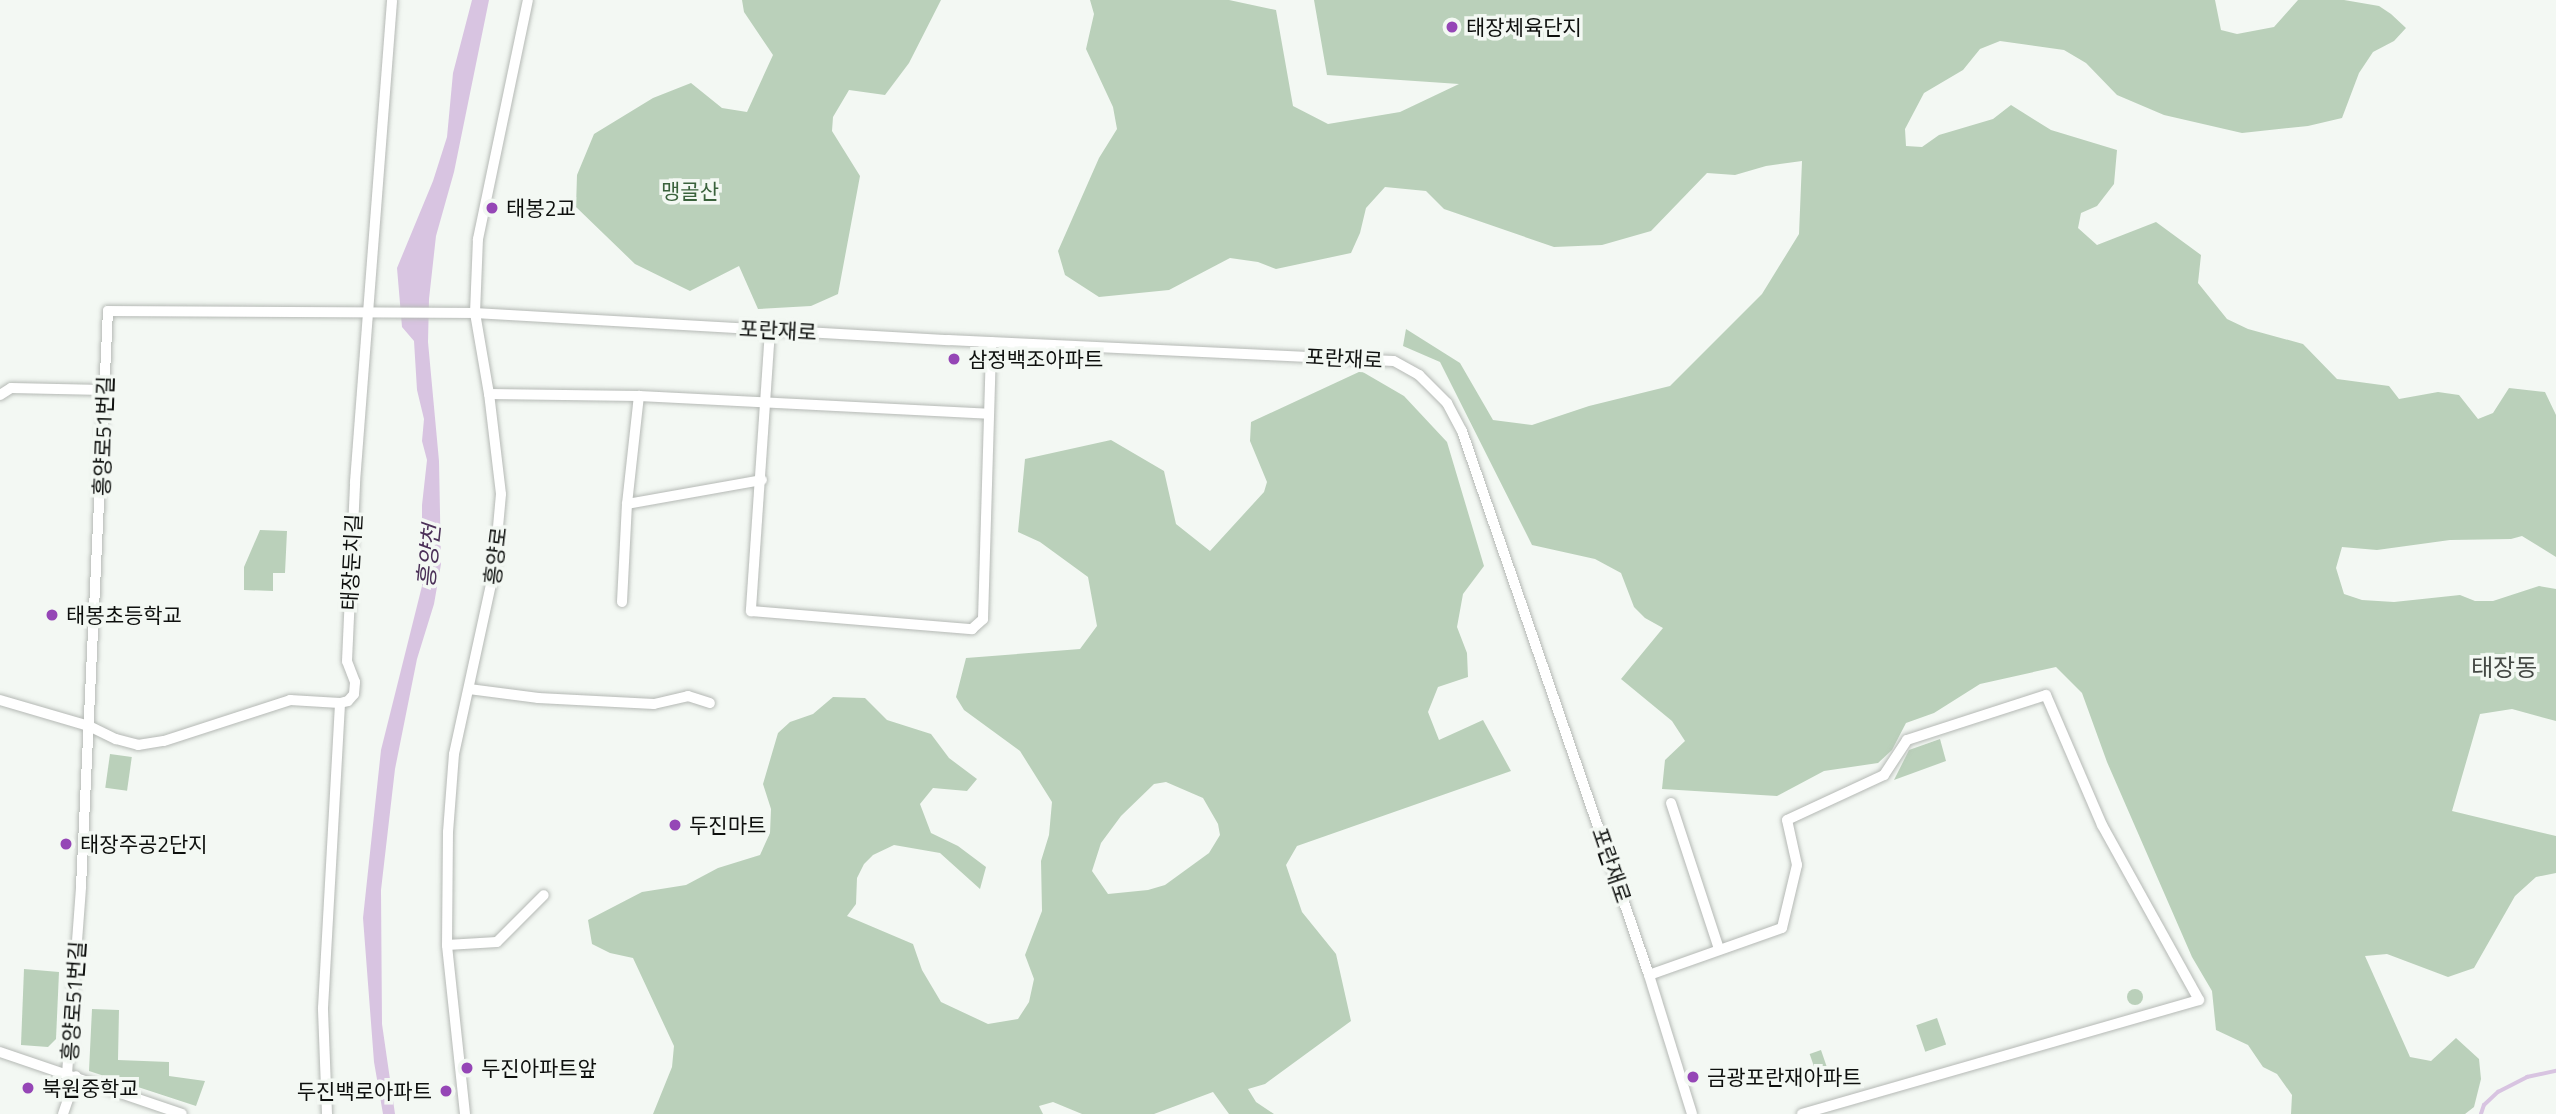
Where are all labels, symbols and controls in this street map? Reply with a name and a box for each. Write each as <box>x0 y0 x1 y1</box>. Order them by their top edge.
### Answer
place label: 태장체육단지 <box>1466 14 1582 40</box>
marker: 태장체육단지 <box>1444 19 1460 35</box>
park label: 맹골산 <box>661 178 719 204</box>
place label: 태봉2교 <box>506 195 576 221</box>
marker: 태봉2교 <box>484 200 500 216</box>
street label: 포란재로 <box>739 315 817 345</box>
street label: 포란재로 <box>1305 343 1383 373</box>
place label: 삼정백조아파트 <box>968 346 1103 372</box>
marker: 삼정백조아파트 <box>946 351 962 367</box>
street label: 흥양로51번길 <box>88 376 118 496</box>
street label: 태장둔치길 <box>336 513 366 611</box>
water label: 흥양천 <box>412 523 446 589</box>
street label: 흥양로 <box>479 526 511 586</box>
place label: 태봉초등학교 <box>66 602 182 628</box>
marker: 태봉초등학교 <box>44 607 60 623</box>
district label: 태장동 <box>2471 654 2537 682</box>
place label: 두진마트 <box>689 812 766 838</box>
marker: 두진마트 <box>667 817 683 833</box>
street label: 포란재로 <box>1588 824 1636 906</box>
place label: 태장주공2단지 <box>80 831 208 857</box>
marker: 태장주공2단지 <box>58 836 74 852</box>
street label: 흥양로51번길 <box>56 940 90 1062</box>
place label: 두진아파트앞 <box>481 1055 597 1081</box>
marker: 두진아파트앞 <box>459 1060 475 1076</box>
place label: 금광포란재아파트 <box>1707 1064 1862 1090</box>
marker: 금광포란재아파트 <box>1685 1069 1701 1085</box>
place label: 북원중학교 <box>42 1075 139 1101</box>
place label: 두진백로아파트 <box>297 1078 432 1104</box>
marker: 북원중학교 <box>20 1080 36 1096</box>
marker: 두진백로아파트 <box>438 1083 454 1099</box>

